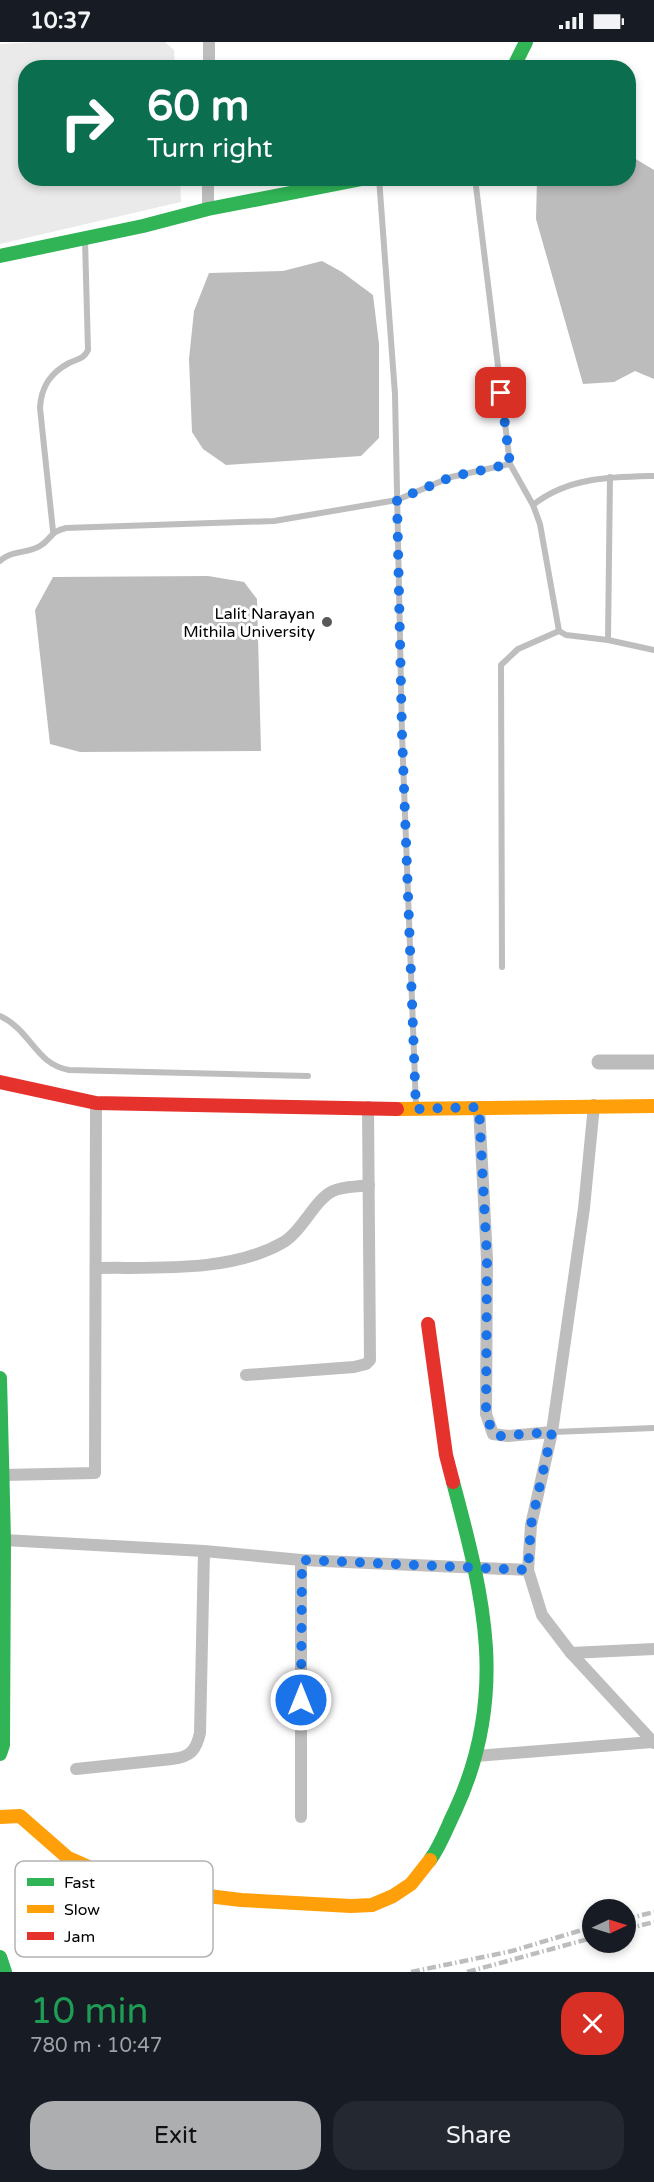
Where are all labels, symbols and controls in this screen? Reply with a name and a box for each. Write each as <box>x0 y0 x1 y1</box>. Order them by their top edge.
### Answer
text: 10:37 <box>30 8 91 34</box>
text: 60 m <box>147 81 249 132</box>
icon: right <box>48 84 126 162</box>
text: Turn right <box>147 132 273 165</box>
pin <box>475 367 526 418</box>
icon: arrive <box>484 376 517 409</box>
place label: Lalit Narayan Mithila University <box>183 604 315 642</box>
marker: Lalit Narayan Mithila University <box>320 615 334 629</box>
position arrow <box>269 1668 333 1732</box>
legend <box>15 1861 213 1957</box>
text: Fast <box>64 1873 95 1893</box>
north arrow <box>582 1899 636 1953</box>
map controls <box>582 1899 636 1953</box>
text: Slow <box>64 1900 100 1920</box>
text: Jam <box>64 1927 95 1947</box>
text: 10 min <box>30 1990 149 2033</box>
button: close <box>561 1992 624 2055</box>
text: 780 m · 10:47 <box>30 2034 162 2058</box>
button: Exit <box>30 2101 321 2170</box>
button: Share <box>333 2101 624 2170</box>

